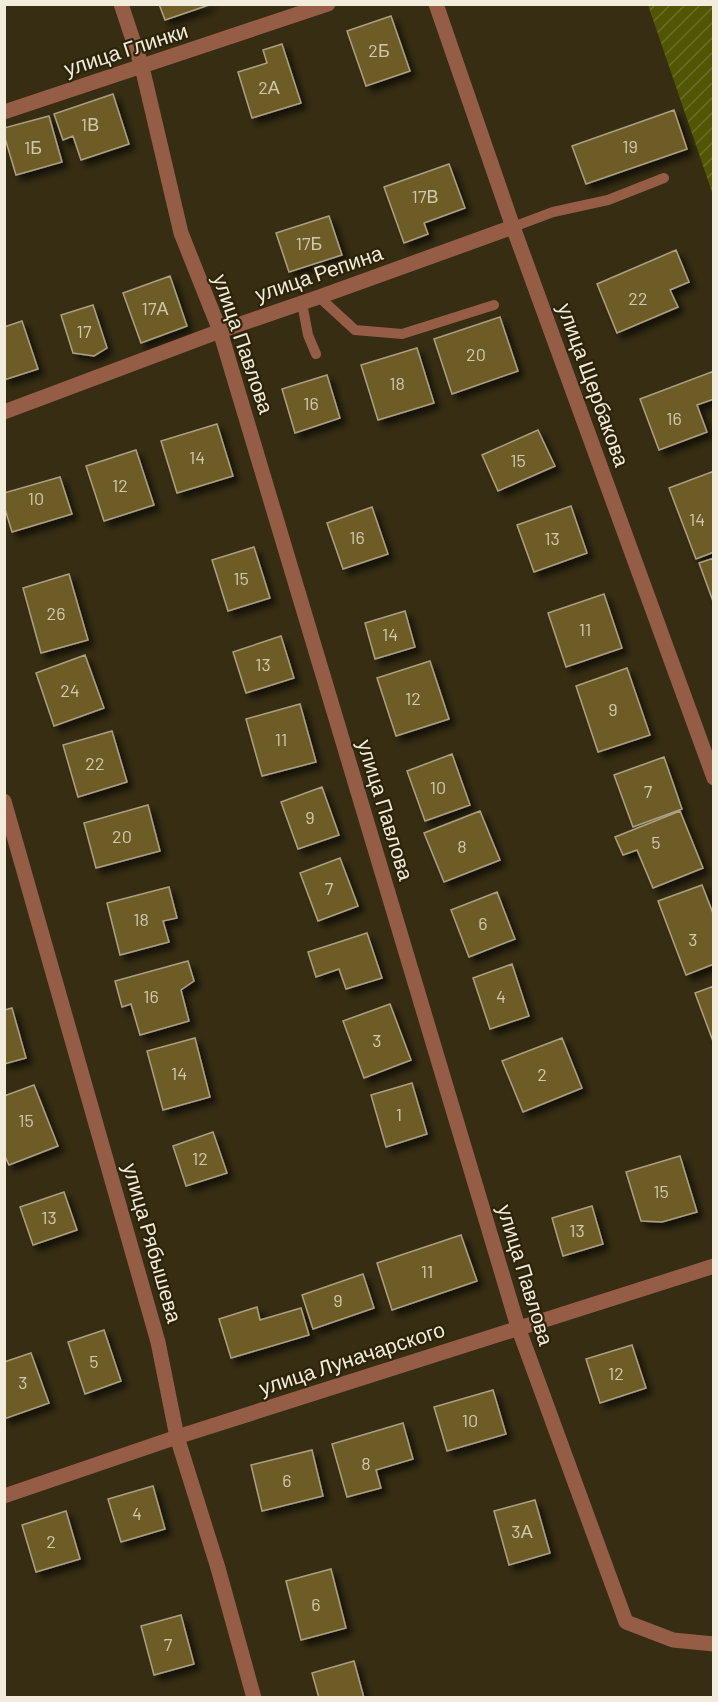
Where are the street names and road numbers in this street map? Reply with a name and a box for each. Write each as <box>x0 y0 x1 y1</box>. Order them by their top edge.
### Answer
street label: улица Глинки <box>61 17 191 80</box>
street label: улица Репина <box>252 239 386 306</box>
street label: улица Павлова <box>209 270 280 417</box>
street label: улица Щербакова <box>553 299 636 470</box>
street label: улица Павлова <box>353 736 420 883</box>
street label: улица Рябышева <box>119 1160 188 1326</box>
street label: улица Павлова <box>493 1201 560 1348</box>
street label: улица Луначарского <box>255 1316 448 1399</box>

